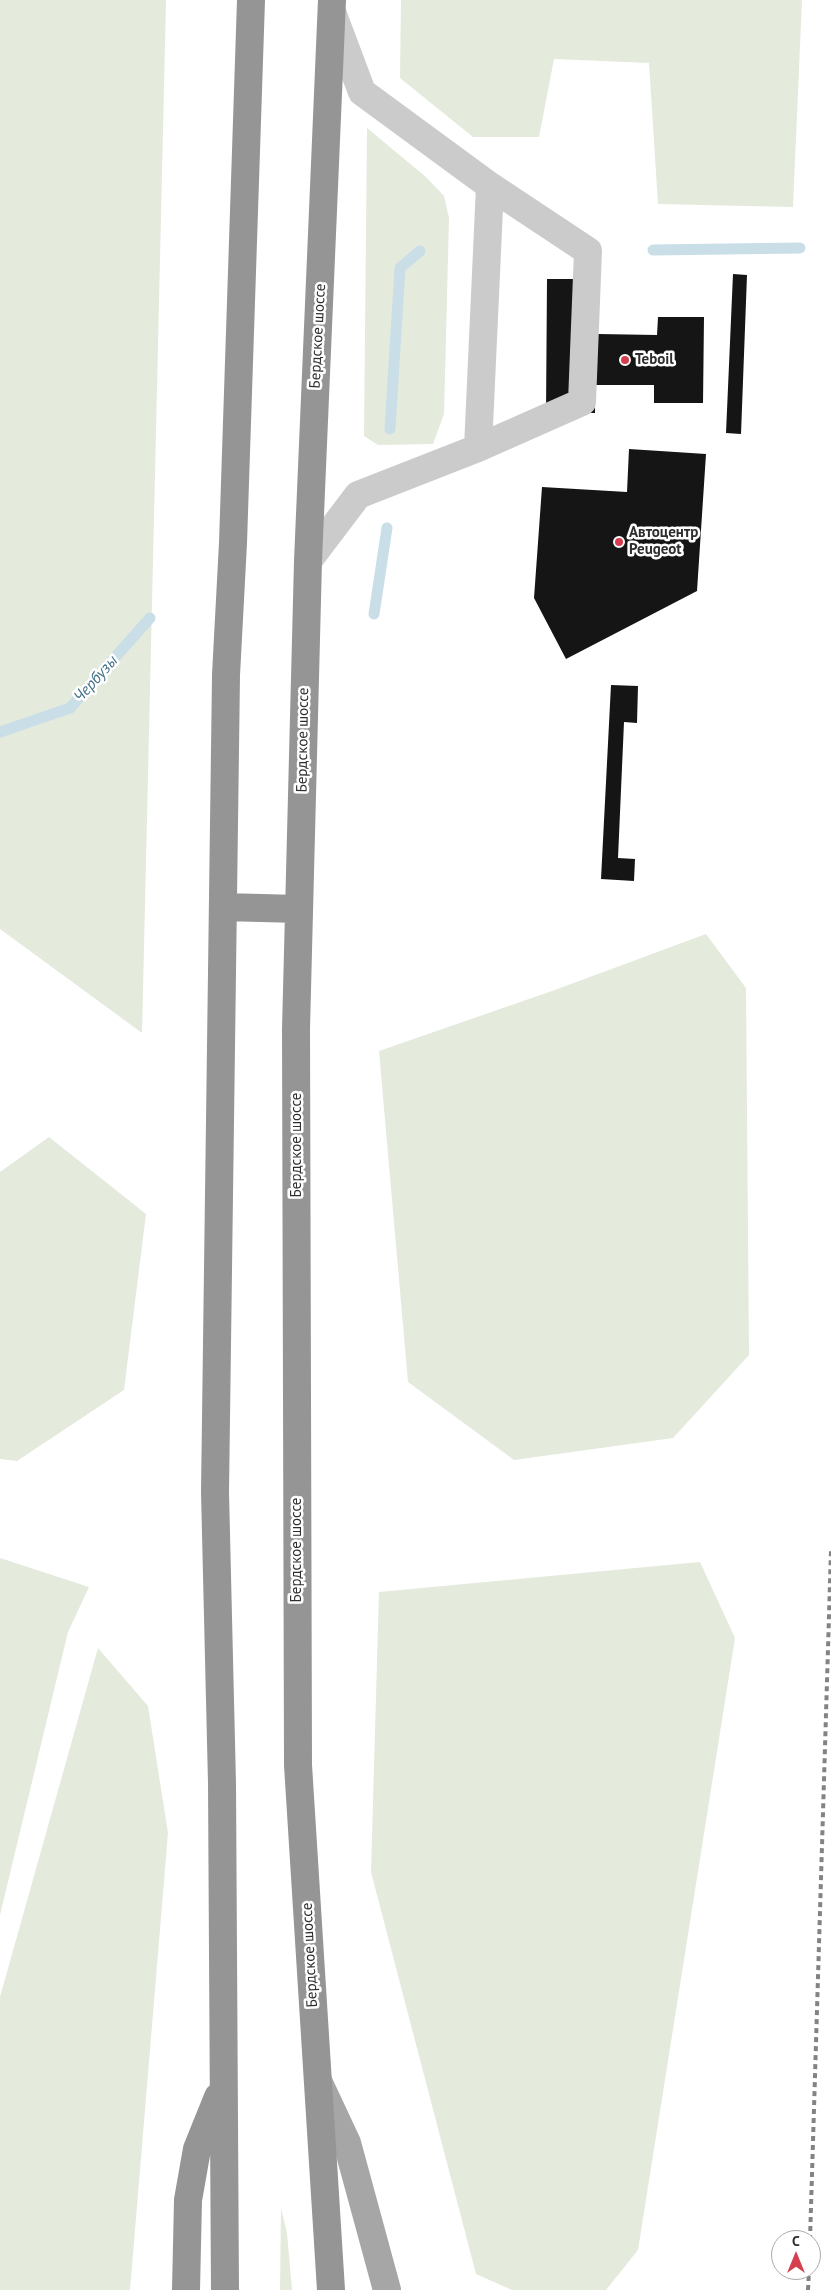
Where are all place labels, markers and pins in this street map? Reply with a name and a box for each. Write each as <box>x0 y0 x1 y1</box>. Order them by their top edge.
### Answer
place label: Teboil <box>635 351 674 369</box>
marker: Teboil <box>619 354 631 366</box>
place label: Автоцентр Peugeot <box>629 524 698 559</box>
marker: Автоцентр Peugeot <box>613 536 625 548</box>

